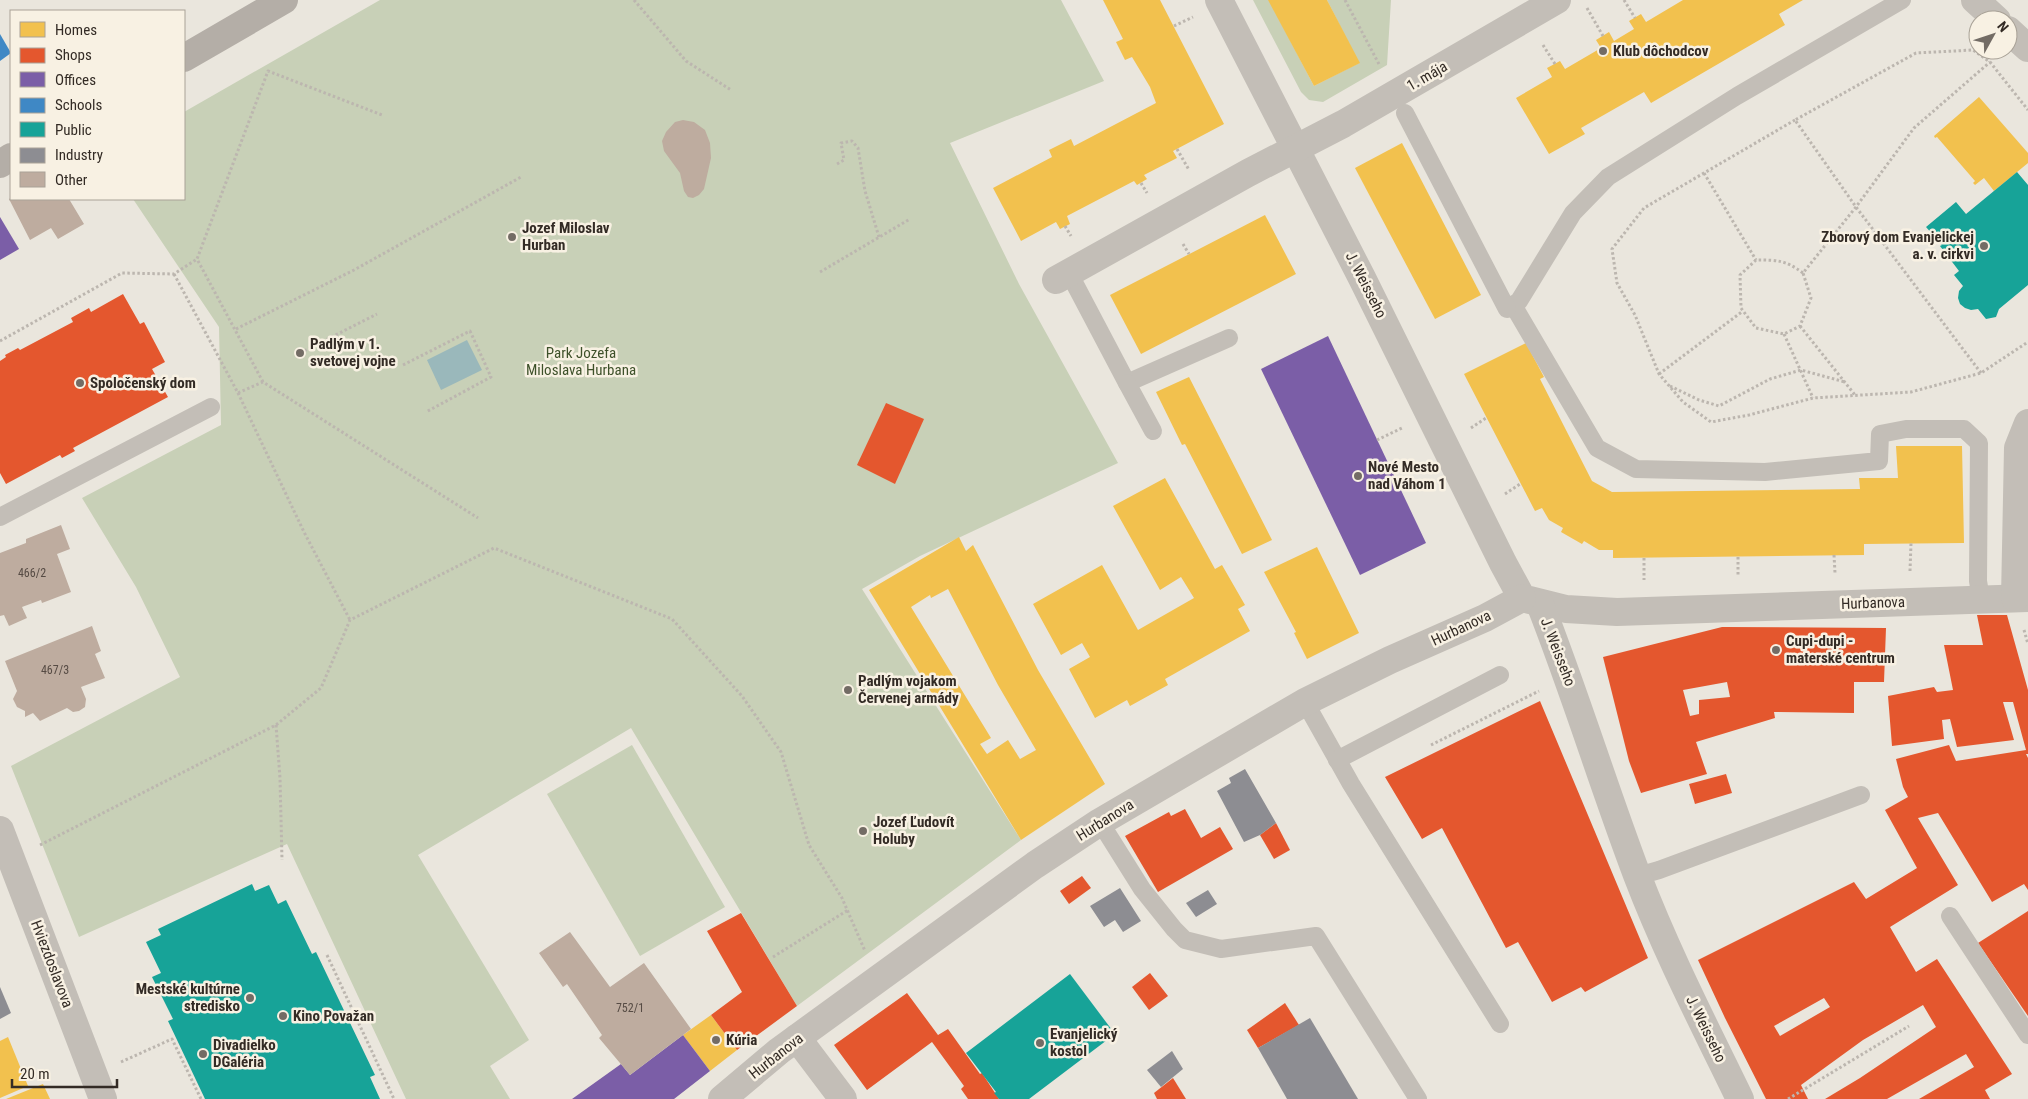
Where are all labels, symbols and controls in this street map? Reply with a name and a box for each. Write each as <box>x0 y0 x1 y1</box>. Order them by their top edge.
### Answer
legend <box>10 10 185 200</box>
north arrow <box>1968 10 2018 60</box>
text: N <box>1994 18 2012 35</box>
text: Homes <box>55 21 97 39</box>
place label: Klub dôchodcov <box>1613 42 1709 60</box>
marker: Klub dôchodcov <box>1597 45 1609 57</box>
text: Shops <box>55 46 92 64</box>
street label: 1. mája <box>1404 57 1450 95</box>
text: Offices <box>55 71 96 89</box>
text: Schools <box>55 96 102 114</box>
text: Public <box>55 121 92 139</box>
text: Industry <box>55 146 103 164</box>
text: Other <box>55 171 88 189</box>
place label: Jozef Miloslav Hurban <box>522 219 610 254</box>
place label: Zborový dom Evanjelickej a. v. cirkvi <box>1821 228 1974 263</box>
marker: Jozef Miloslav Hurban <box>506 231 518 243</box>
marker: Zborový dom Evanjelickej a. v. cirkvi <box>1978 240 1990 252</box>
street label: J. Weisseho <box>1342 249 1390 321</box>
place label: Padlým v 1. svetovej vojne <box>310 335 396 370</box>
park label: Park Jozefa Miloslava Hurbana <box>526 344 636 379</box>
marker: Padlým v 1. svetovej vojne <box>294 347 306 359</box>
place label: Spoločenský dom <box>90 374 196 392</box>
marker: Spoločenský dom <box>74 377 86 389</box>
place label: Nové Mesto nad Váhom 1 <box>1368 458 1446 493</box>
marker: Nové Mesto nad Váhom 1 <box>1352 470 1364 482</box>
house number: 466/2 <box>18 566 46 580</box>
street label: Hurbanova <box>1841 593 1905 613</box>
street label: Hurbanova <box>1428 606 1494 650</box>
street label: J. Weisseho <box>1537 615 1579 689</box>
place label: Cupi-dupi - materské centrum <box>1786 632 1895 667</box>
marker: Cupi-dupi - materské centrum <box>1770 644 1782 656</box>
house number: 467/3 <box>41 663 69 677</box>
place label: Padlým vojakom Červenej armády <box>858 672 959 707</box>
marker: Padlým vojakom Červenej armády <box>842 684 854 696</box>
street label: Hurbanova <box>1073 795 1137 845</box>
place label: Jozef Ľudovít Holuby <box>873 813 955 848</box>
marker: Jozef Ľudovít Holuby <box>857 825 869 837</box>
street label: Hviezdoslavova <box>27 918 77 1010</box>
place label: Mestské kultúrne stredisko <box>136 980 240 1015</box>
marker: Mestské kultúrne stredisko <box>244 992 256 1004</box>
street label: J. Weisseho <box>1682 993 1730 1065</box>
house number: 752/1 <box>616 1001 644 1015</box>
place label: Kino Považan <box>293 1007 374 1025</box>
marker: Kino Považan <box>277 1010 289 1022</box>
place label: Evanjelický kostol <box>1050 1025 1118 1060</box>
street label: Hurbanova <box>745 1029 807 1083</box>
place label: Kúria <box>726 1031 757 1049</box>
marker: Kúria <box>710 1034 722 1046</box>
place label: Divadielko DGaléria <box>213 1036 276 1071</box>
marker: Evanjelický kostol <box>1034 1037 1046 1049</box>
marker: Divadielko DGaléria <box>197 1048 209 1060</box>
scale bar <box>12 1056 118 1088</box>
text: 20 m <box>20 1065 50 1083</box>

